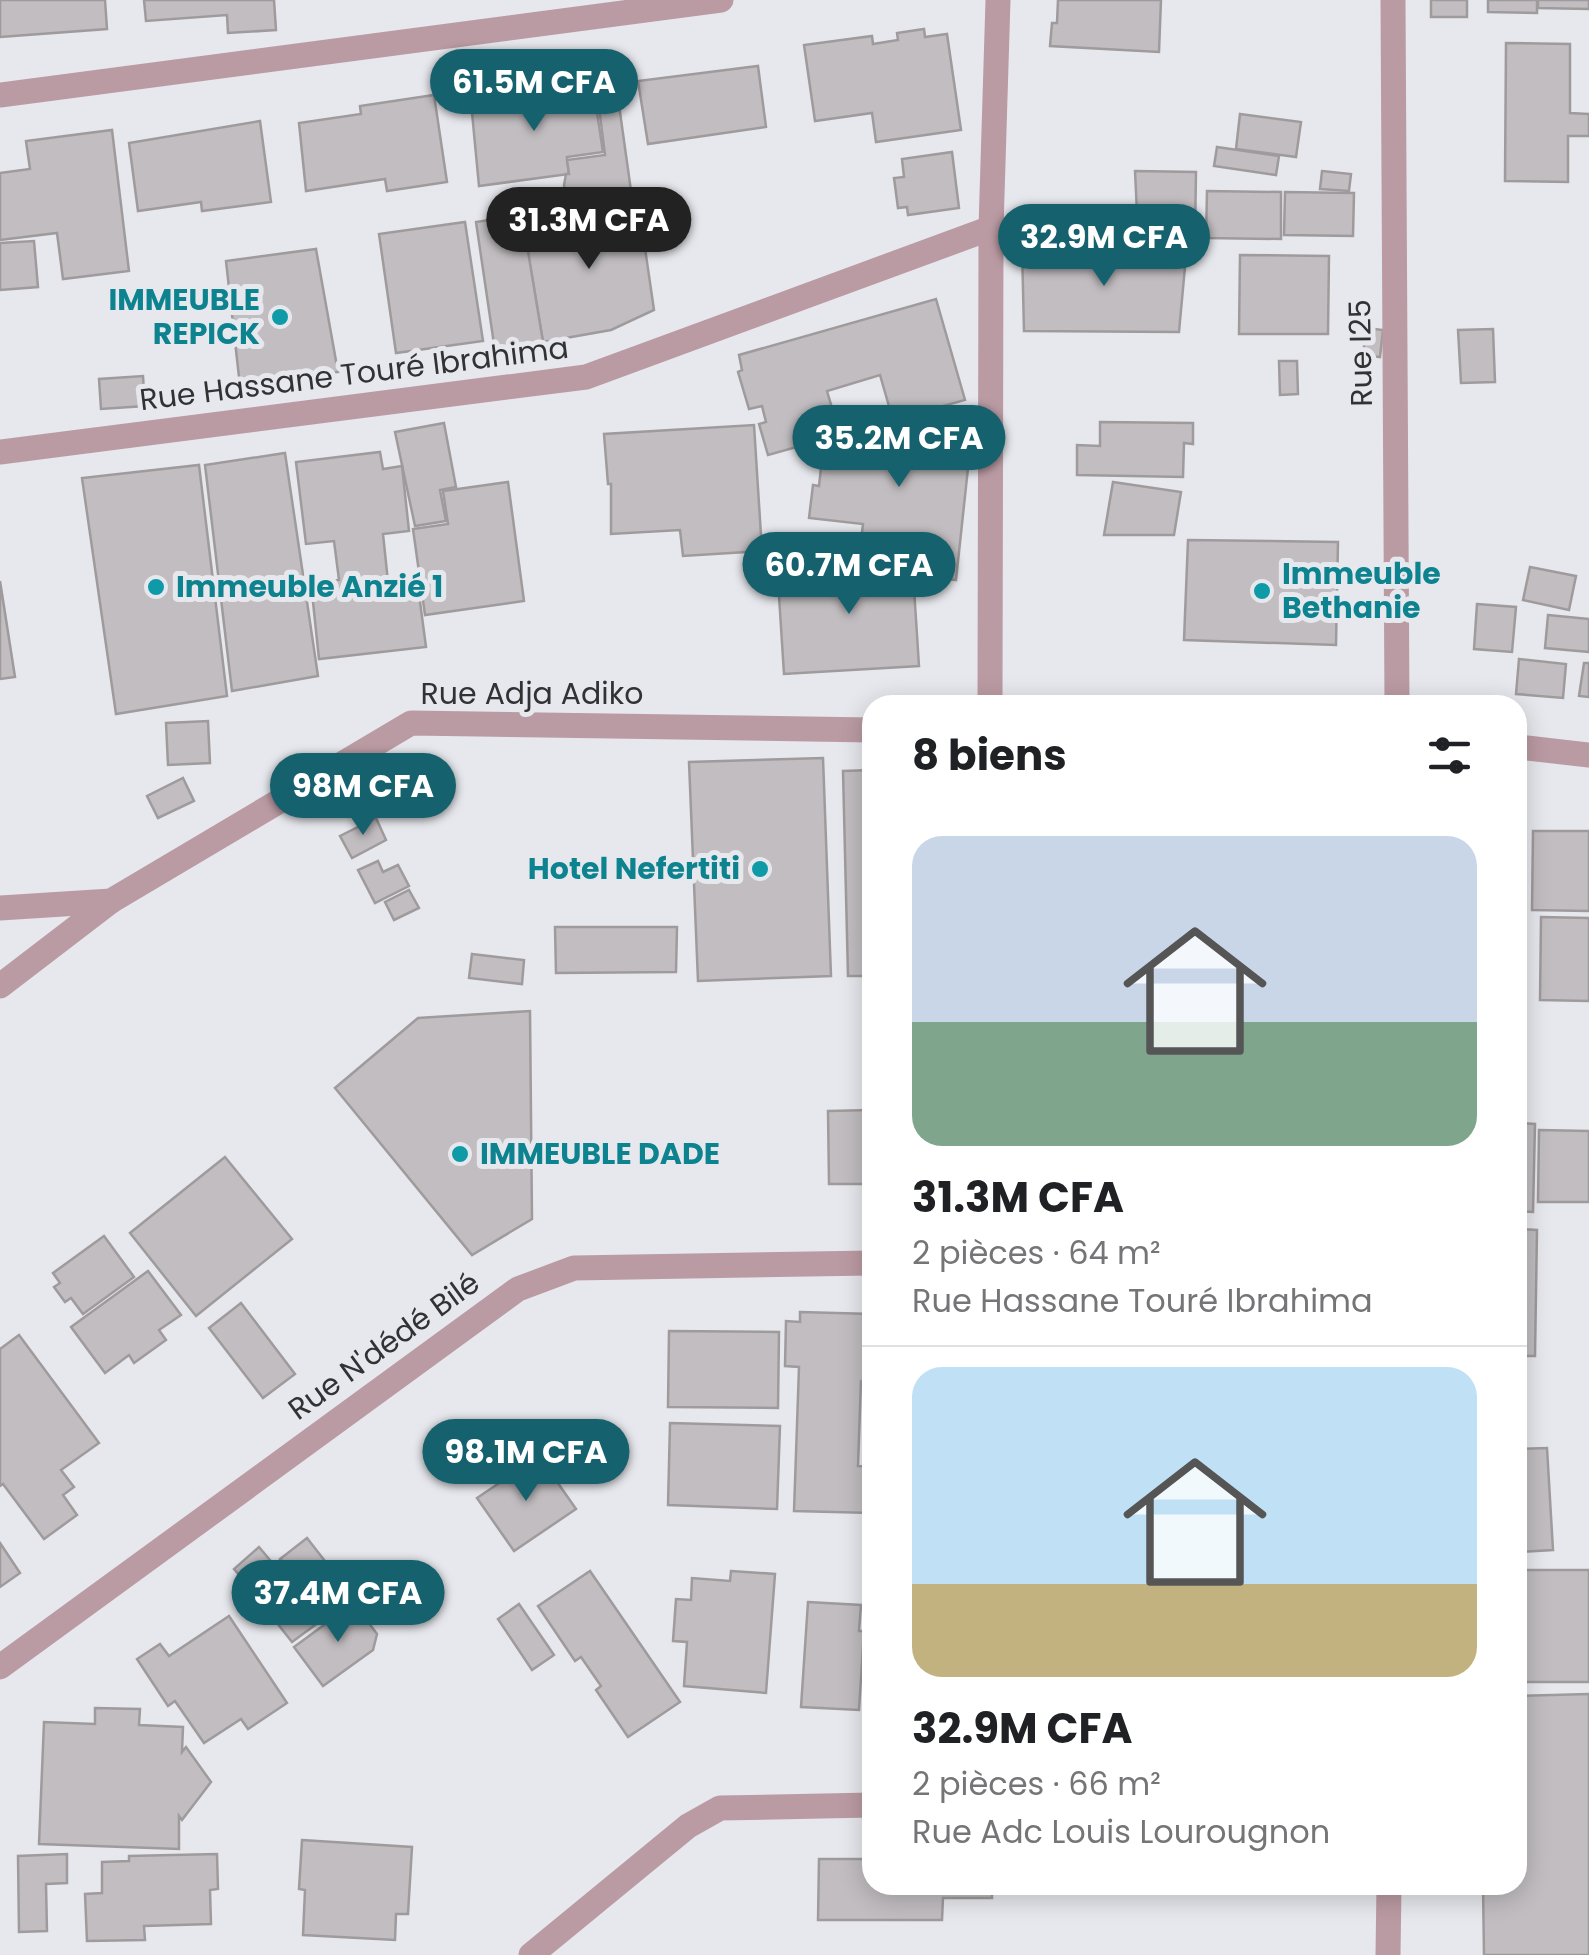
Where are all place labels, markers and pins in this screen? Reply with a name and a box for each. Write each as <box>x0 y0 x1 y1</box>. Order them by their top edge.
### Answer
pin: 61.5M CFA <box>420 49 648 134</box>
pin: 31.3M CFA <box>475 187 703 272</box>
pin: 32.9M CFA <box>990 204 1218 289</box>
place label: IMMEUBLE REPICK <box>108 278 260 355</box>
marker: IMMEUBLE REPICK <box>269 306 291 328</box>
pin: 35.2M CFA <box>785 405 1013 490</box>
pin: 60.7M CFA <box>735 532 963 617</box>
place label: Immeuble Bethanie <box>1282 552 1441 629</box>
place label: Immeuble Anzié 1 <box>176 565 443 608</box>
marker: Immeuble Anzié 1 <box>145 576 167 598</box>
marker: Immeuble Bethanie <box>1251 580 1273 602</box>
pin: 98M CFA <box>271 753 455 838</box>
place label: Hotel Nefertiti <box>528 847 740 890</box>
marker: Hotel Nefertiti <box>749 858 771 880</box>
place label: IMMEUBLE DADE <box>480 1132 720 1175</box>
marker: IMMEUBLE DADE <box>449 1143 471 1165</box>
pin: 98.1M CFA <box>412 1419 640 1504</box>
pin: 37.4M CFA <box>224 1560 452 1645</box>

